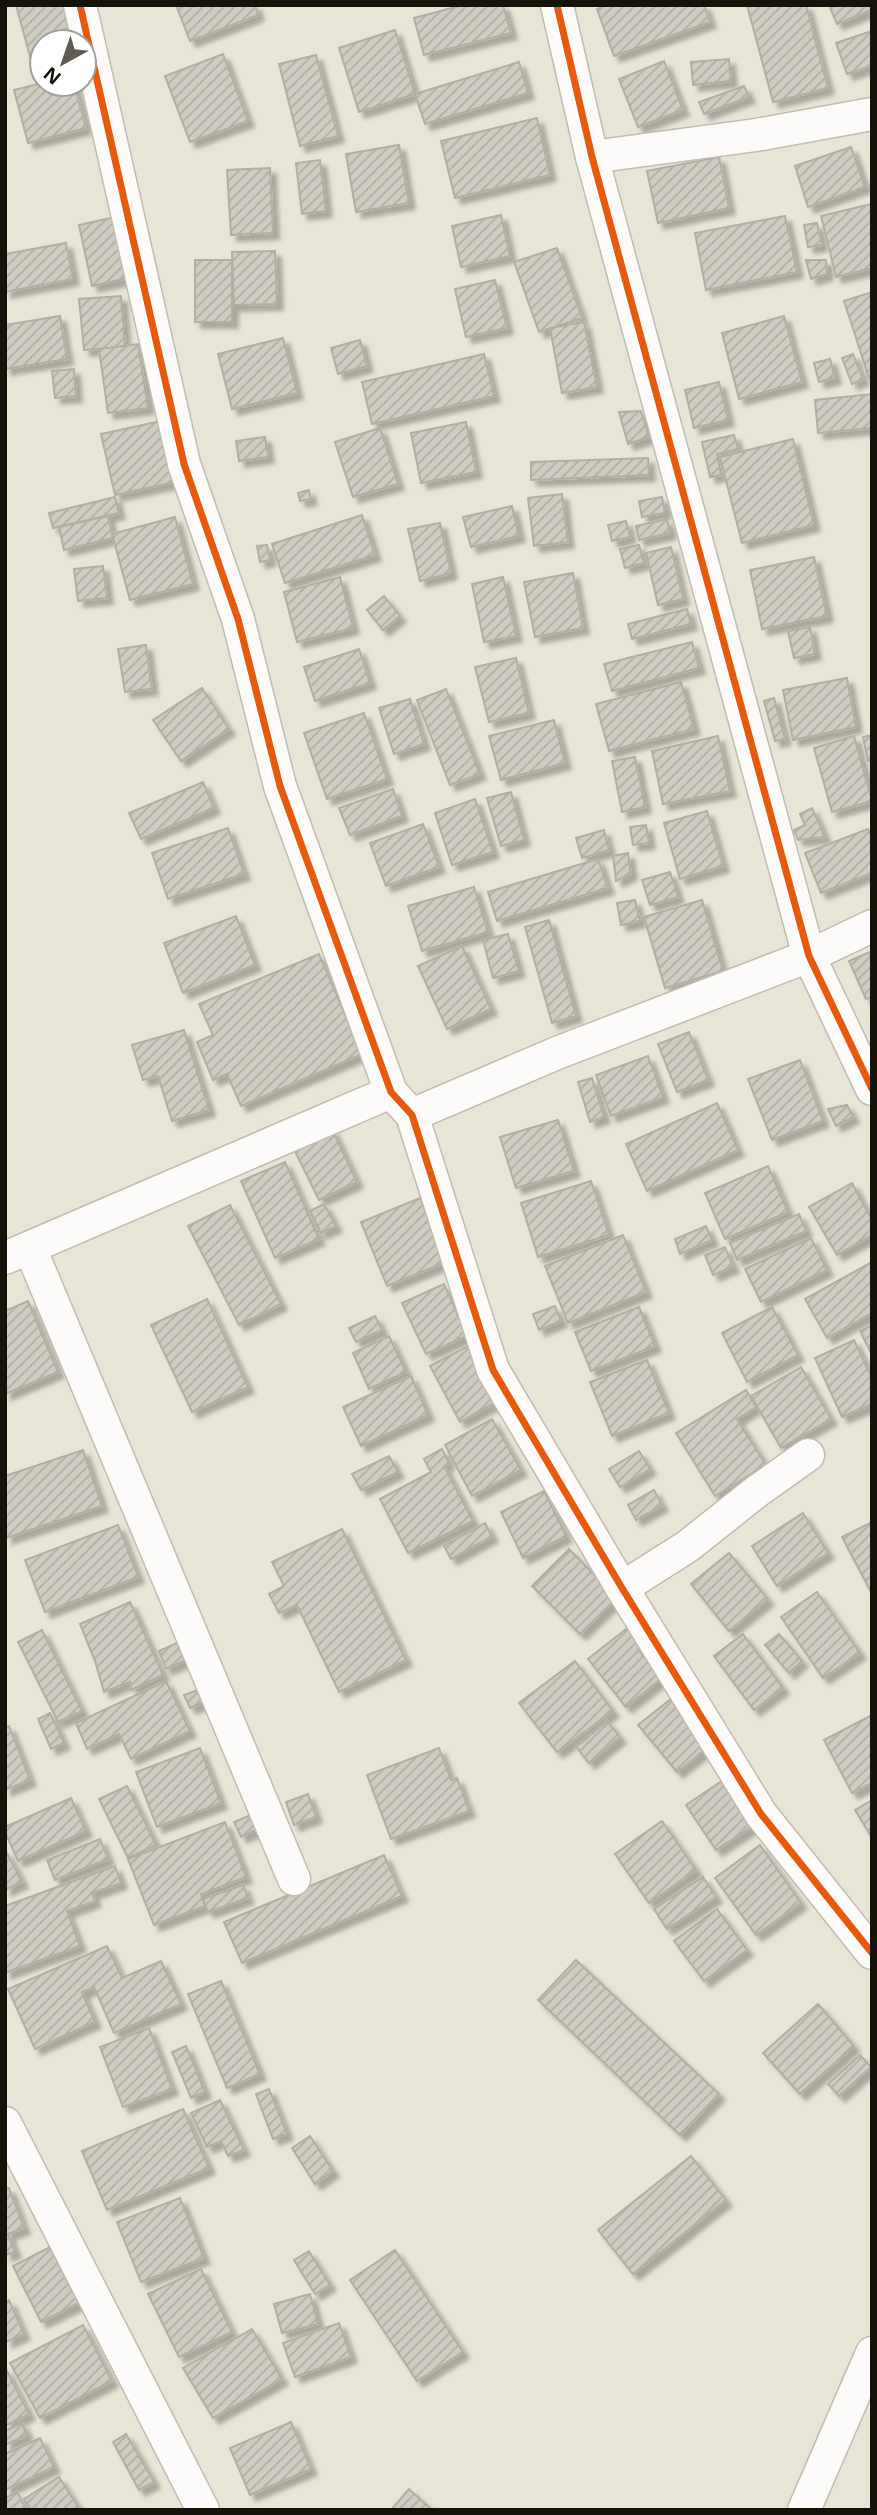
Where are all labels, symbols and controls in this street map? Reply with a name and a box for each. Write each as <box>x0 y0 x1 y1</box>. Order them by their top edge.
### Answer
north arrow <box>28 28 98 98</box>
text: N <box>38 61 66 91</box>

